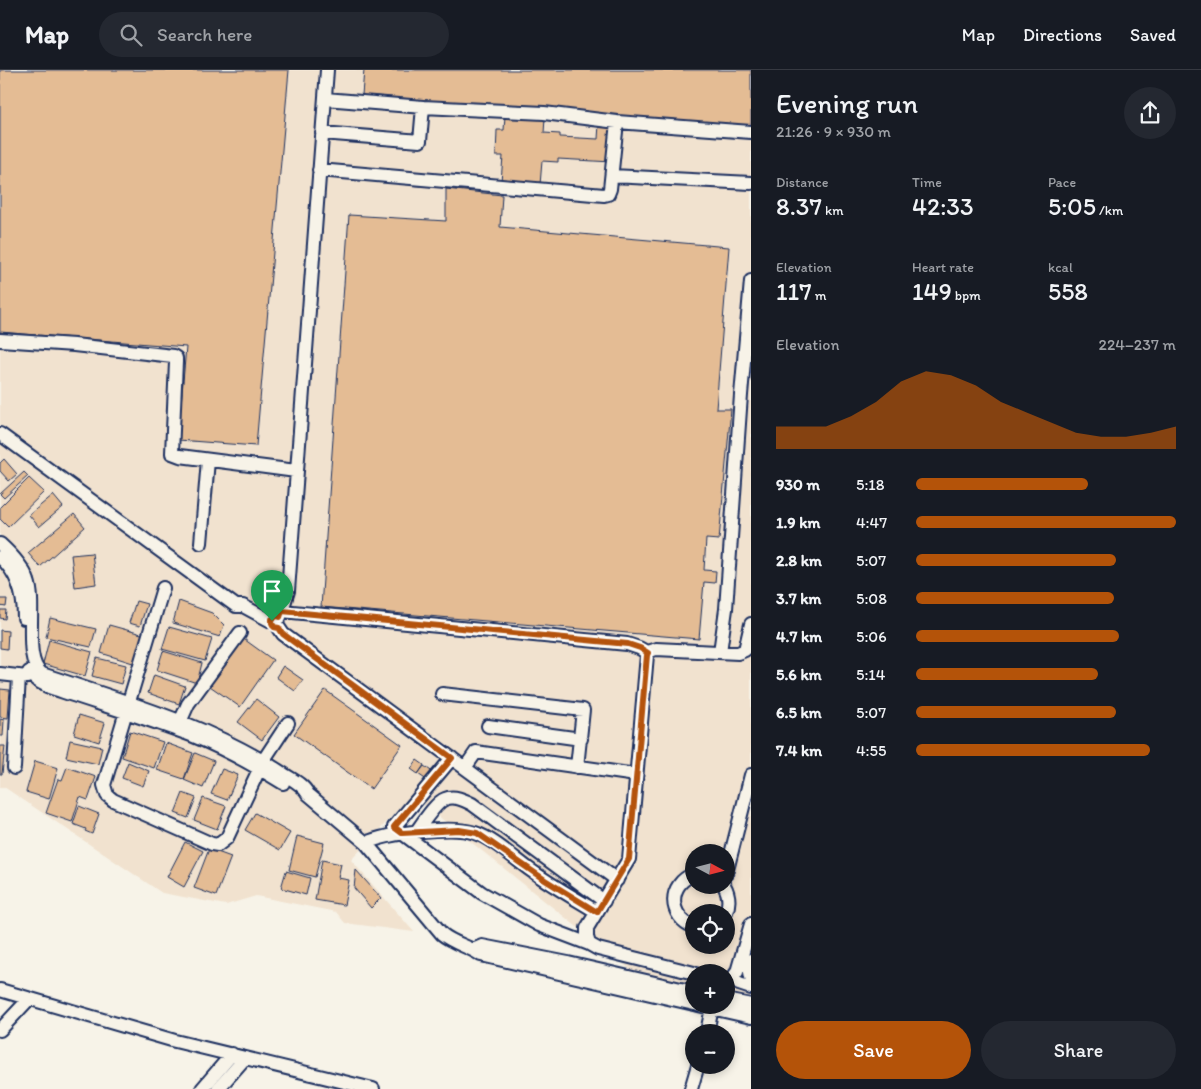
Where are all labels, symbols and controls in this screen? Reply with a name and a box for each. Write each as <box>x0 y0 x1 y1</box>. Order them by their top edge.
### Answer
search box <box>99 12 449 57</box>
text: Map <box>25 20 69 49</box>
icon: search <box>117 21 145 49</box>
text: Search here <box>157 23 252 46</box>
text: Map <box>962 24 995 46</box>
text: Directions <box>1023 24 1102 46</box>
text: Saved <box>1130 24 1176 46</box>
text: Evening run <box>776 86 918 120</box>
button: share <box>1124 87 1176 139</box>
text: 21:26 · 9 × 930 m <box>776 122 891 141</box>
text: Distance <box>776 174 828 191</box>
text: Time <box>912 174 942 191</box>
text: Pace <box>1048 174 1076 191</box>
text: 8.37 <box>776 191 822 221</box>
text: 42:33 <box>912 191 974 221</box>
text: 5:05 <box>1048 191 1096 221</box>
text: km <box>822 202 844 219</box>
text: /km <box>1096 202 1123 219</box>
text: Elevation <box>776 259 832 276</box>
text: Heart rate <box>912 259 974 276</box>
text: kcal <box>1048 259 1073 276</box>
text: 117 <box>776 276 812 306</box>
text: 149 <box>912 276 952 306</box>
text: 558 <box>1048 276 1088 306</box>
text: m <box>812 287 827 304</box>
text: bpm <box>952 287 981 304</box>
text: Elevation <box>776 335 840 354</box>
text: 224–237 m <box>1098 335 1176 354</box>
text: 930 m <box>776 475 820 494</box>
text: 5:18 <box>856 475 885 494</box>
text: 1.9 km <box>776 513 820 532</box>
text: 4:47 <box>856 513 887 532</box>
text: 2.8 km <box>776 551 822 570</box>
text: 5:07 <box>856 551 886 570</box>
pin <box>251 570 293 621</box>
icon: arrive <box>258 577 286 605</box>
text: 3.7 km <box>776 589 821 608</box>
text: 5:08 <box>856 589 887 608</box>
text: 4.7 km <box>776 627 822 646</box>
text: 5:06 <box>856 627 887 646</box>
text: 5.6 km <box>776 665 822 684</box>
text: 5:14 <box>856 665 885 684</box>
text: 6.5 km <box>776 703 822 722</box>
text: 5:07 <box>856 703 886 722</box>
text: 7.4 km <box>776 741 822 760</box>
text: 4:55 <box>856 741 886 760</box>
north arrow <box>685 844 735 894</box>
map controls <box>685 844 735 1074</box>
button: locate <box>685 904 735 954</box>
button: + <box>685 964 735 1014</box>
button: Save <box>776 1021 971 1079</box>
button: Share <box>981 1021 1176 1079</box>
button: − <box>685 1024 735 1074</box>

